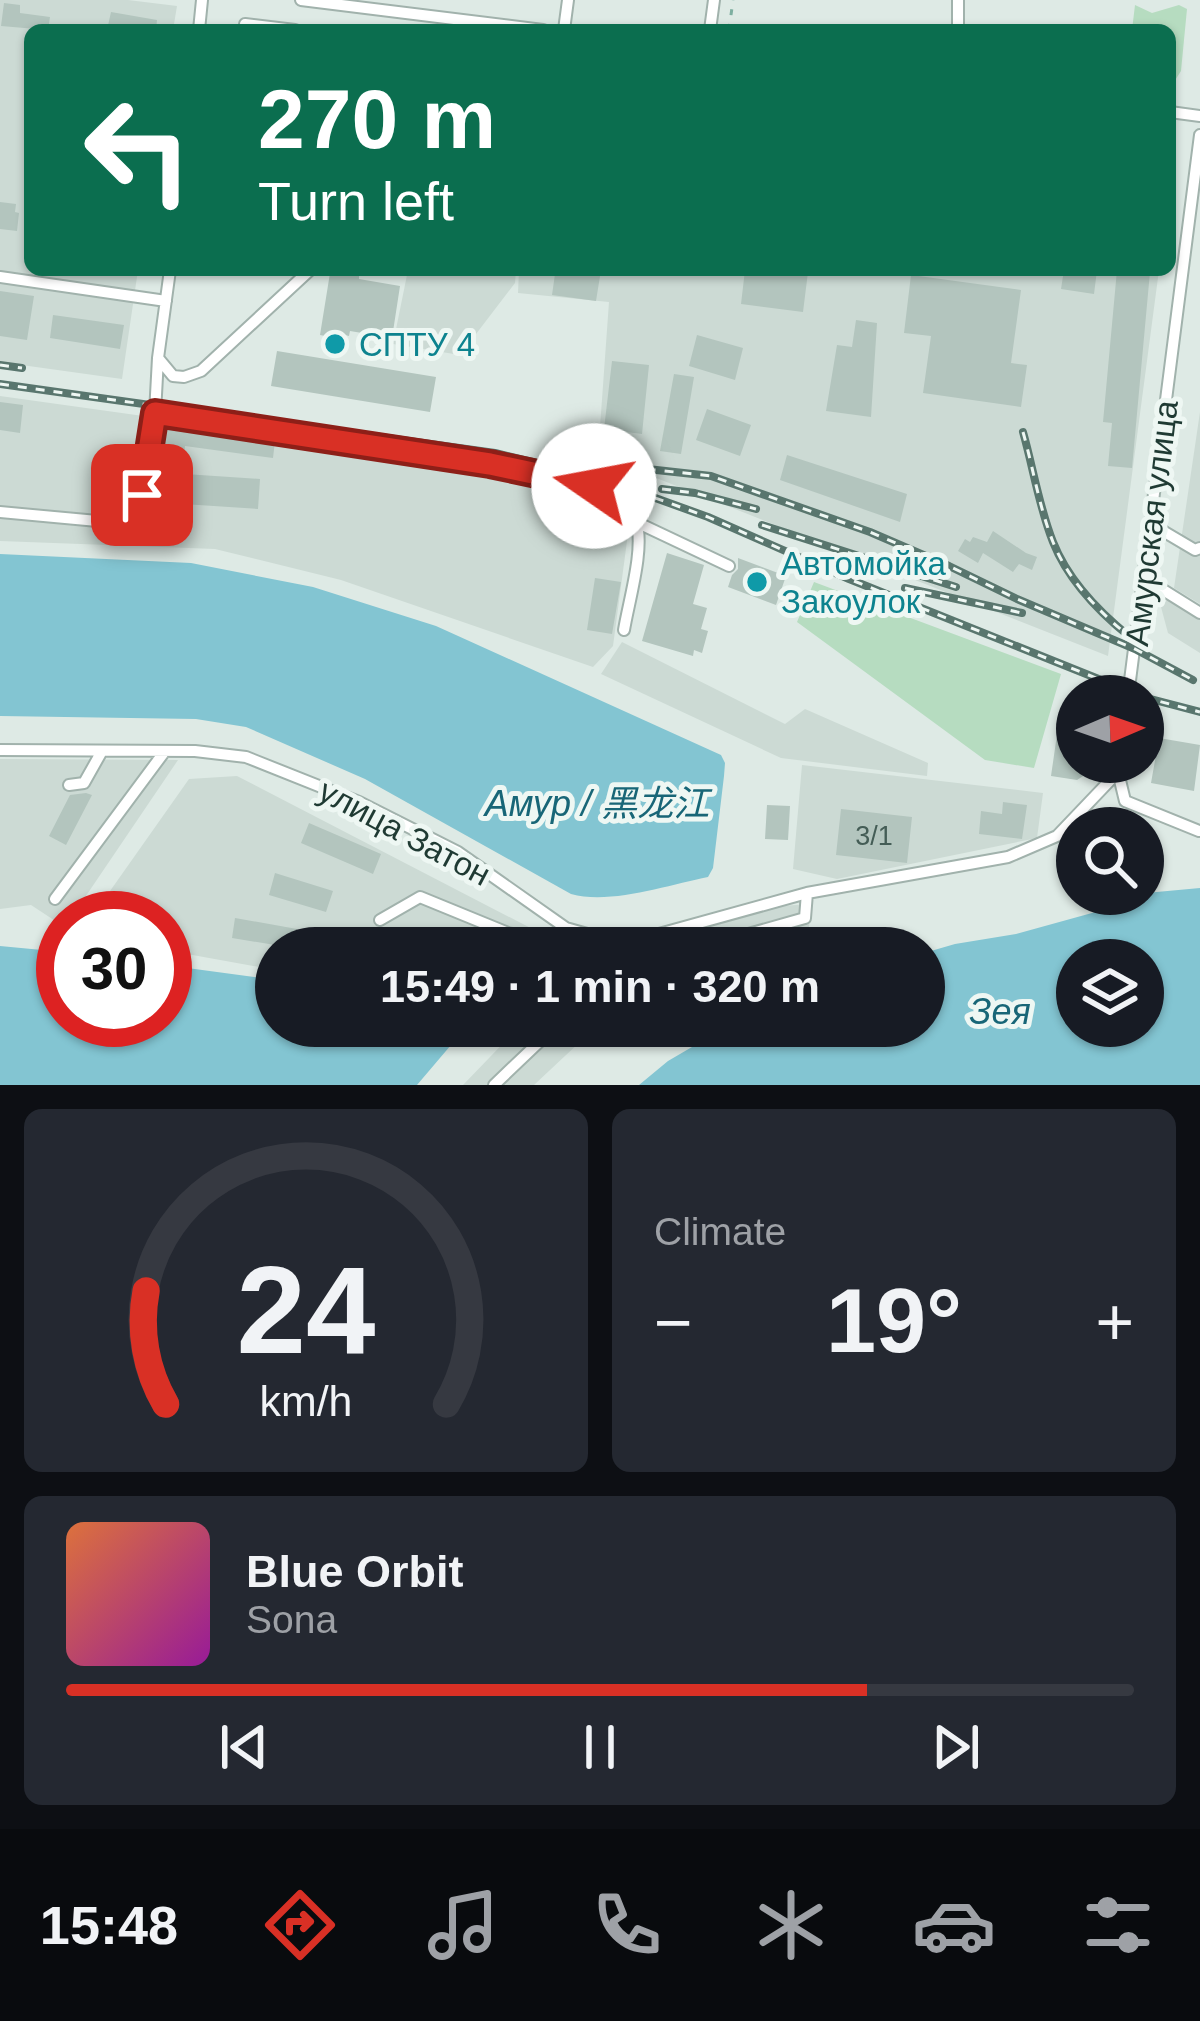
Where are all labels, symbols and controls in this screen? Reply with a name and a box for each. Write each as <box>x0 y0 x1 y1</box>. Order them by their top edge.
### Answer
icon: left <box>60 72 216 228</box>
text: 270 m <box>258 72 496 166</box>
text: Turn left <box>258 171 454 231</box>
place label: СПТУ 4 <box>359 326 475 363</box>
marker: СПТУ 4 <box>322 331 348 357</box>
street label: Амурская улица <box>1118 397 1185 648</box>
position arrow <box>531 423 657 549</box>
pin <box>91 444 193 546</box>
icon: arrive <box>109 462 175 528</box>
place label: Автомойка Закоулок <box>781 545 947 620</box>
marker: Автомойка Закоулок <box>744 569 770 595</box>
north arrow <box>1056 675 1164 783</box>
map controls <box>1056 675 1164 1047</box>
street label: улица Затон <box>313 772 497 893</box>
water label: Амур / 黑龙江 <box>483 783 713 824</box>
button: search <box>1056 807 1164 915</box>
house number: 3/1 <box>855 821 893 851</box>
speed limit sign: 30 <box>36 891 192 1047</box>
button: layers <box>1056 939 1164 1047</box>
text: 15:49 · 1 min · 320 m <box>380 961 820 1012</box>
water label: Зея <box>969 991 1031 1032</box>
text: Climate <box>654 1210 786 1253</box>
text: 24 <box>237 1240 375 1379</box>
text: 19° <box>826 1271 962 1371</box>
text: − <box>654 1285 693 1359</box>
text: + <box>1095 1285 1134 1359</box>
text: km/h <box>260 1376 352 1424</box>
text: Blue Orbit <box>246 1546 464 1597</box>
text: Sona <box>246 1598 337 1641</box>
icon: previous <box>211 1714 277 1780</box>
icon: pause <box>567 1714 633 1780</box>
icon: next <box>923 1714 989 1780</box>
icon: directions <box>258 1883 342 1967</box>
icon: music <box>421 1883 505 1967</box>
icon: phone <box>585 1883 669 1967</box>
icon: climate <box>749 1883 833 1967</box>
icon: car <box>912 1883 996 1967</box>
icon: filters <box>1076 1883 1160 1967</box>
text: 15:48 <box>40 1895 178 1955</box>

